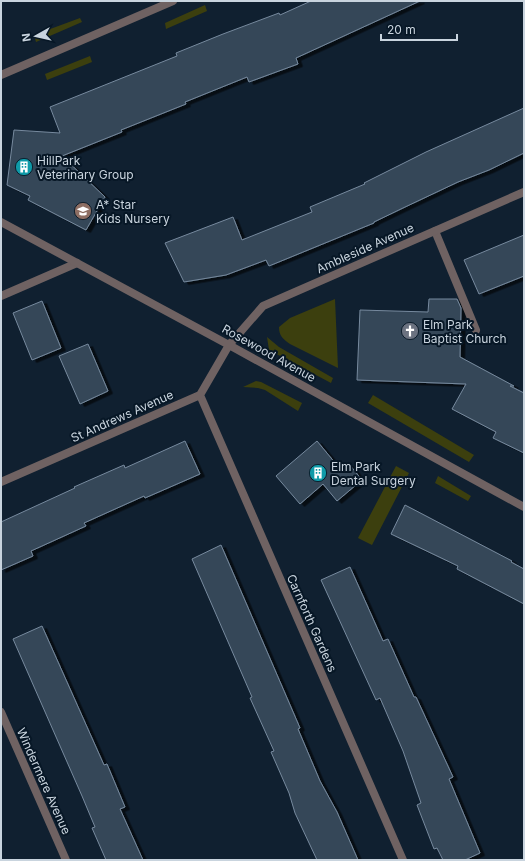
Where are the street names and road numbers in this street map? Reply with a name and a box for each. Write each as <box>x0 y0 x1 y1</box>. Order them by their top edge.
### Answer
street label: Ambleside Avenue <box>314 220 416 276</box>
street label: Rosewood Avenue <box>220 321 318 385</box>
street label: St Andrews Avenue <box>68 387 176 445</box>
street label: Carnforth Gardens <box>284 572 340 674</box>
street label: Windermere Avenue <box>14 725 74 837</box>

